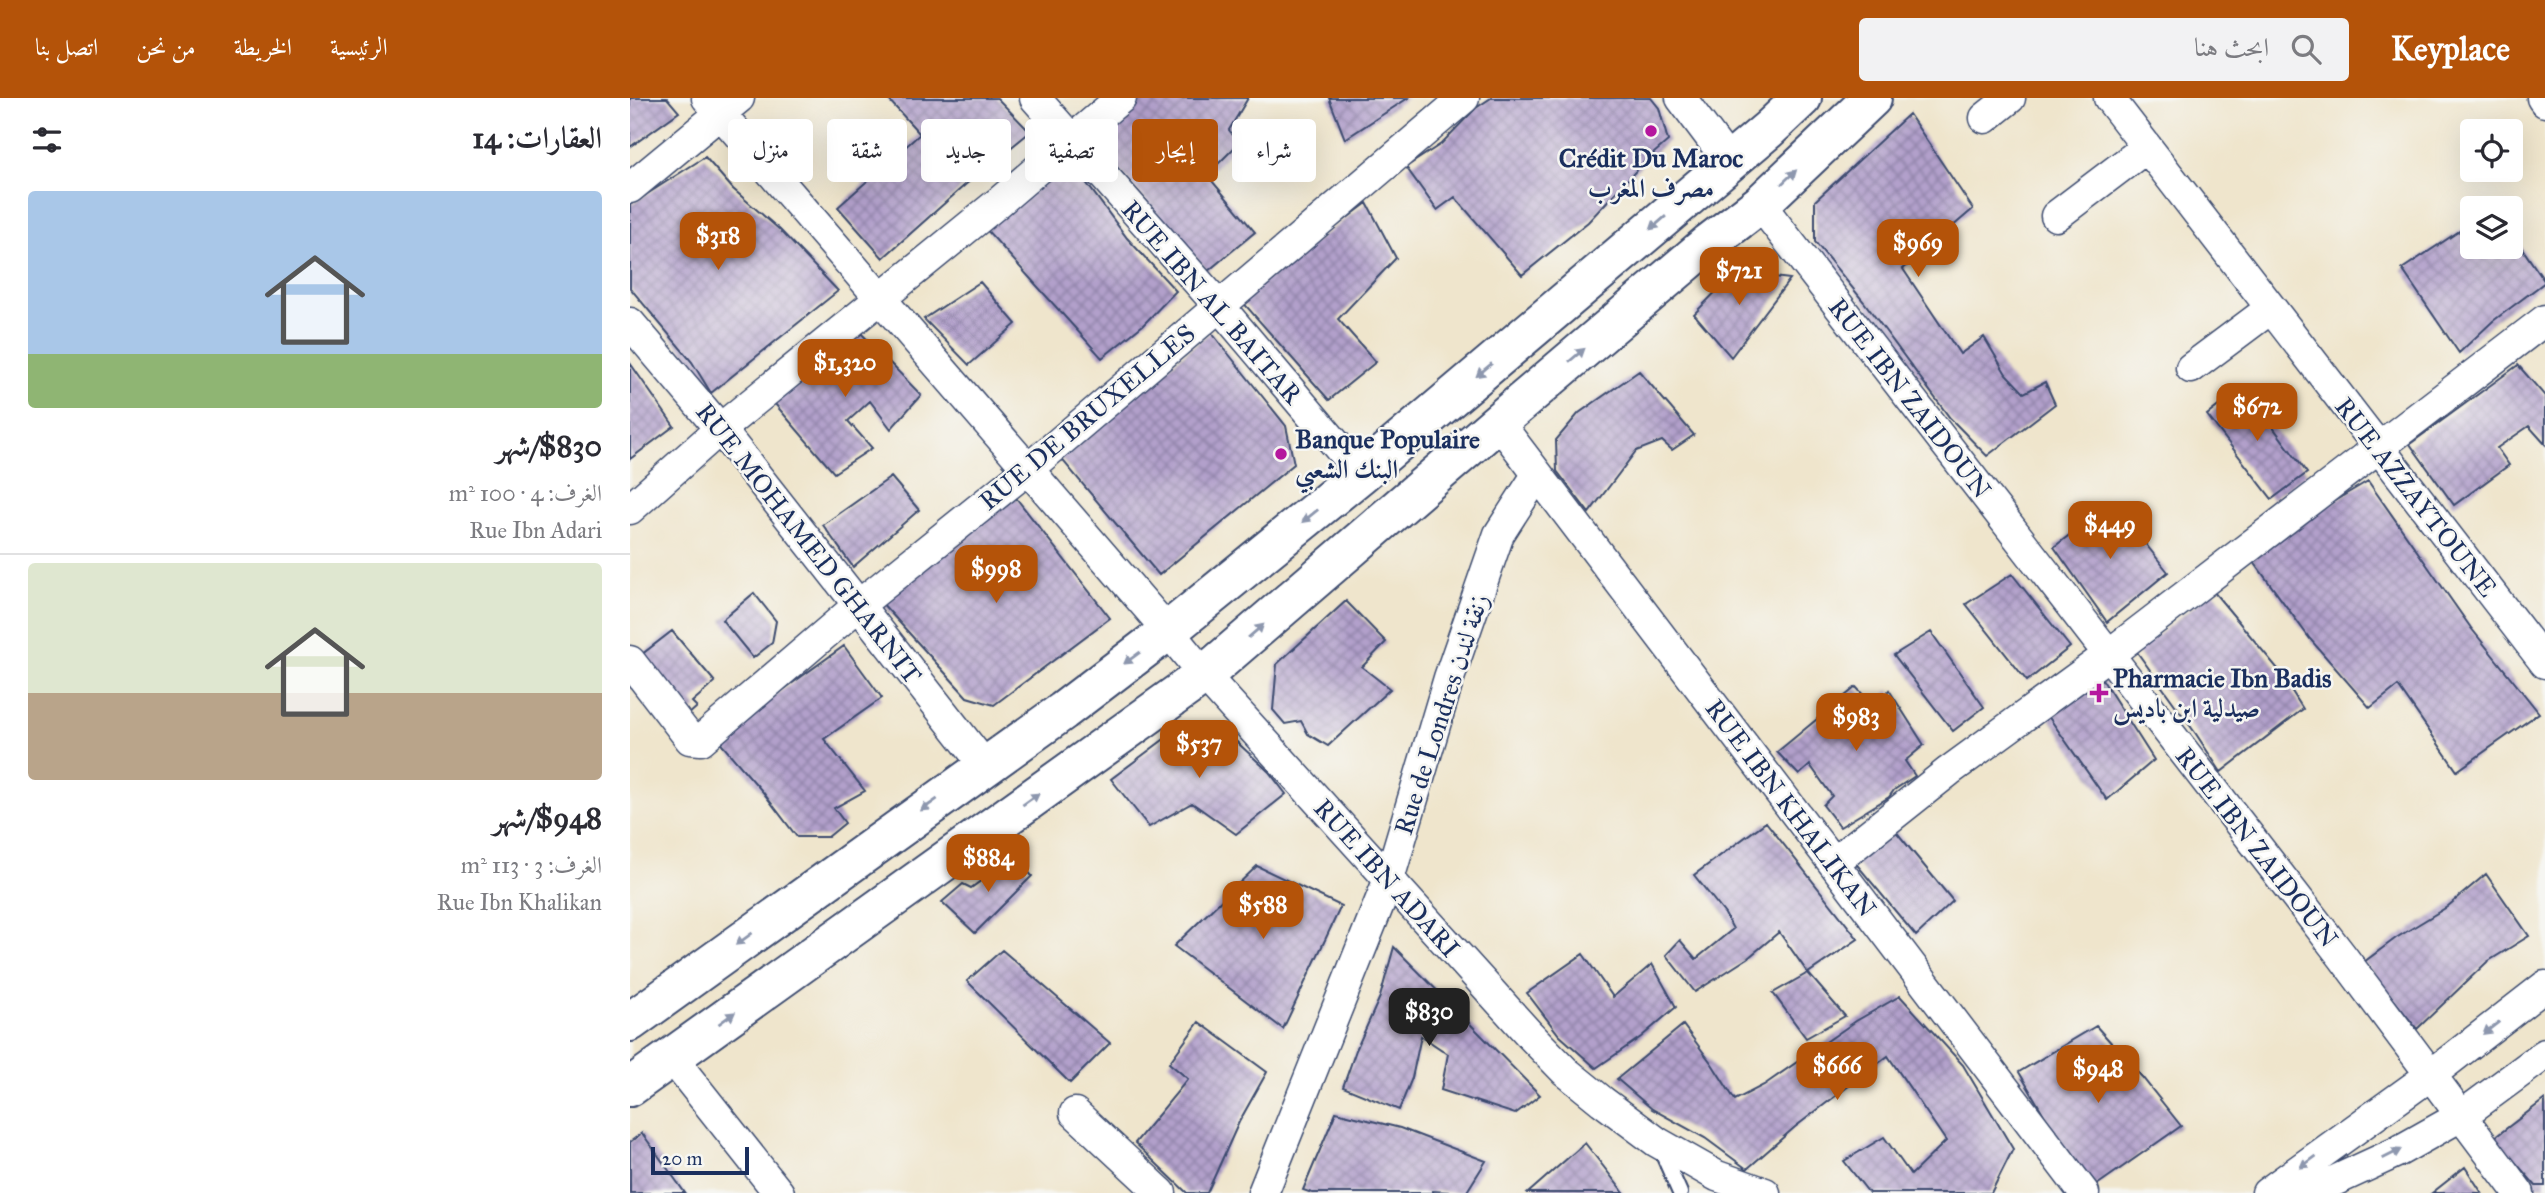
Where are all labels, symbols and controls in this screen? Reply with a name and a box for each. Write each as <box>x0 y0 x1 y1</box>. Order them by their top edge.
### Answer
search box <box>1859 18 2349 81</box>
text: Keyplace <box>2391 29 2510 69</box>
icon: search <box>2287 30 2325 68</box>
text: ابحث هنا <box>2194 31 2269 63</box>
text: اتصل بنا <box>35 32 98 62</box>
text: من نحن <box>136 32 196 62</box>
text: الخريطة <box>234 32 292 62</box>
text: الرئيسية <box>330 32 388 62</box>
chip: منزل <box>728 119 813 182</box>
chip: شقة <box>827 119 907 182</box>
chip: جديد <box>921 119 1011 182</box>
chip: تصفية <box>1025 119 1118 182</box>
chip: إيجار <box>1132 119 1218 182</box>
chip: شراء <box>1232 119 1316 182</box>
map controls <box>2460 119 2523 259</box>
button: locate <box>2460 119 2523 182</box>
text: العقارات: 14 <box>472 120 602 156</box>
icon: filters <box>28 121 66 159</box>
marker: Crédit Du Maroc مصرف المغرب <box>1643 123 1659 139</box>
place label: Crédit Du Maroc مصرف المغرب <box>1559 142 1743 206</box>
one-way arrow <box>1780 169 1798 185</box>
street label: RUE IBN AL BAITAR <box>1115 194 1310 411</box>
button: layers <box>2460 196 2523 259</box>
pin: $318 <box>677 212 759 272</box>
one-way arrow <box>1649 215 1667 231</box>
pin: $969 <box>1877 220 1959 279</box>
text: $318 <box>696 221 740 249</box>
text: $969 <box>1893 228 1943 256</box>
icon: home <box>252 237 378 363</box>
pin: $721 <box>1698 248 1780 307</box>
text: $721 <box>1716 256 1762 284</box>
street label: RUE IBN ZAIDOUN <box>1822 291 1998 505</box>
street label: RUE DE BRUXELLES <box>972 317 1202 517</box>
pin: $1,320 <box>788 340 902 399</box>
text: $1,320 <box>814 348 876 376</box>
one-way arrow <box>1569 348 1586 363</box>
one-way arrow <box>1476 362 1493 377</box>
pin: $672 <box>2216 384 2298 443</box>
street label: RUE AZZAYTOUNE <box>2328 391 2504 603</box>
text: $672 <box>2232 392 2282 420</box>
street label: RUE MOHAMED GHARNIT <box>689 396 929 690</box>
place label: Banque Populaire البنك الشعبي <box>1295 423 1480 494</box>
text: $830/شهر <box>496 428 602 464</box>
marker: Banque Populaire البنك الشعبي <box>1273 446 1289 462</box>
text: الغرف: 4 · 100 m² <box>449 479 602 507</box>
pin: $449 <box>2069 502 2151 561</box>
one-way arrow <box>1301 508 1318 523</box>
text: $449 <box>2084 510 2136 538</box>
text: Rue Ibn Adari <box>469 516 602 544</box>
pin: $998 <box>955 546 1037 605</box>
text: $998 <box>971 554 1021 582</box>
street label: Rue de Londres زنقة لندن <box>1387 589 1495 839</box>
icon: home <box>252 609 378 735</box>
one-way arrow <box>1247 623 1265 639</box>
one-way arrow <box>1123 651 1141 665</box>
place label: Pharmacie Ibn Badis صيدلية ابن باديس <box>2113 662 2332 726</box>
marker: Pharmacie Ibn Badis صيدلية ابن باديس <box>2091 685 2107 701</box>
street label: RUE IBN KHALIKAN <box>1699 693 1883 923</box>
pin: $983 <box>1815 694 1897 753</box>
text: $983 <box>1832 702 1880 730</box>
pin: $537 <box>1158 720 1240 780</box>
text: $537 <box>1176 729 1222 757</box>
street label: RUE IBN ZAIDOUN <box>2169 740 2345 954</box>
one-way arrow <box>1022 792 1040 806</box>
street label: RUE IBN ADARI <box>1307 792 1467 964</box>
one-way arrow <box>920 798 938 812</box>
text: $948/شهر <box>493 800 602 836</box>
pin: $884 <box>947 834 1029 894</box>
text: $884 <box>962 843 1014 871</box>
text: الغرف: 3 · 113 m² <box>461 851 602 879</box>
pin: $588 <box>1222 882 1304 941</box>
text: Rue Ibn Khalikan <box>437 888 602 916</box>
text: $588 <box>1239 890 1287 918</box>
one-way arrow <box>736 931 754 946</box>
pin: $830 <box>1388 988 1470 1048</box>
text: $830 <box>1405 997 1453 1025</box>
one-way arrow <box>718 1011 736 1025</box>
one-way arrow <box>2482 1020 2500 1034</box>
pin: $666 <box>1796 1042 1878 1102</box>
pin: $948 <box>2057 1046 2139 1105</box>
text: $666 <box>1812 1051 1862 1079</box>
text: $948 <box>2072 1054 2124 1082</box>
scale bar <box>651 1144 749 1176</box>
text: 20 m <box>662 1147 703 1170</box>
one-way arrow <box>2382 1149 2402 1160</box>
one-way arrow <box>2299 1155 2317 1169</box>

